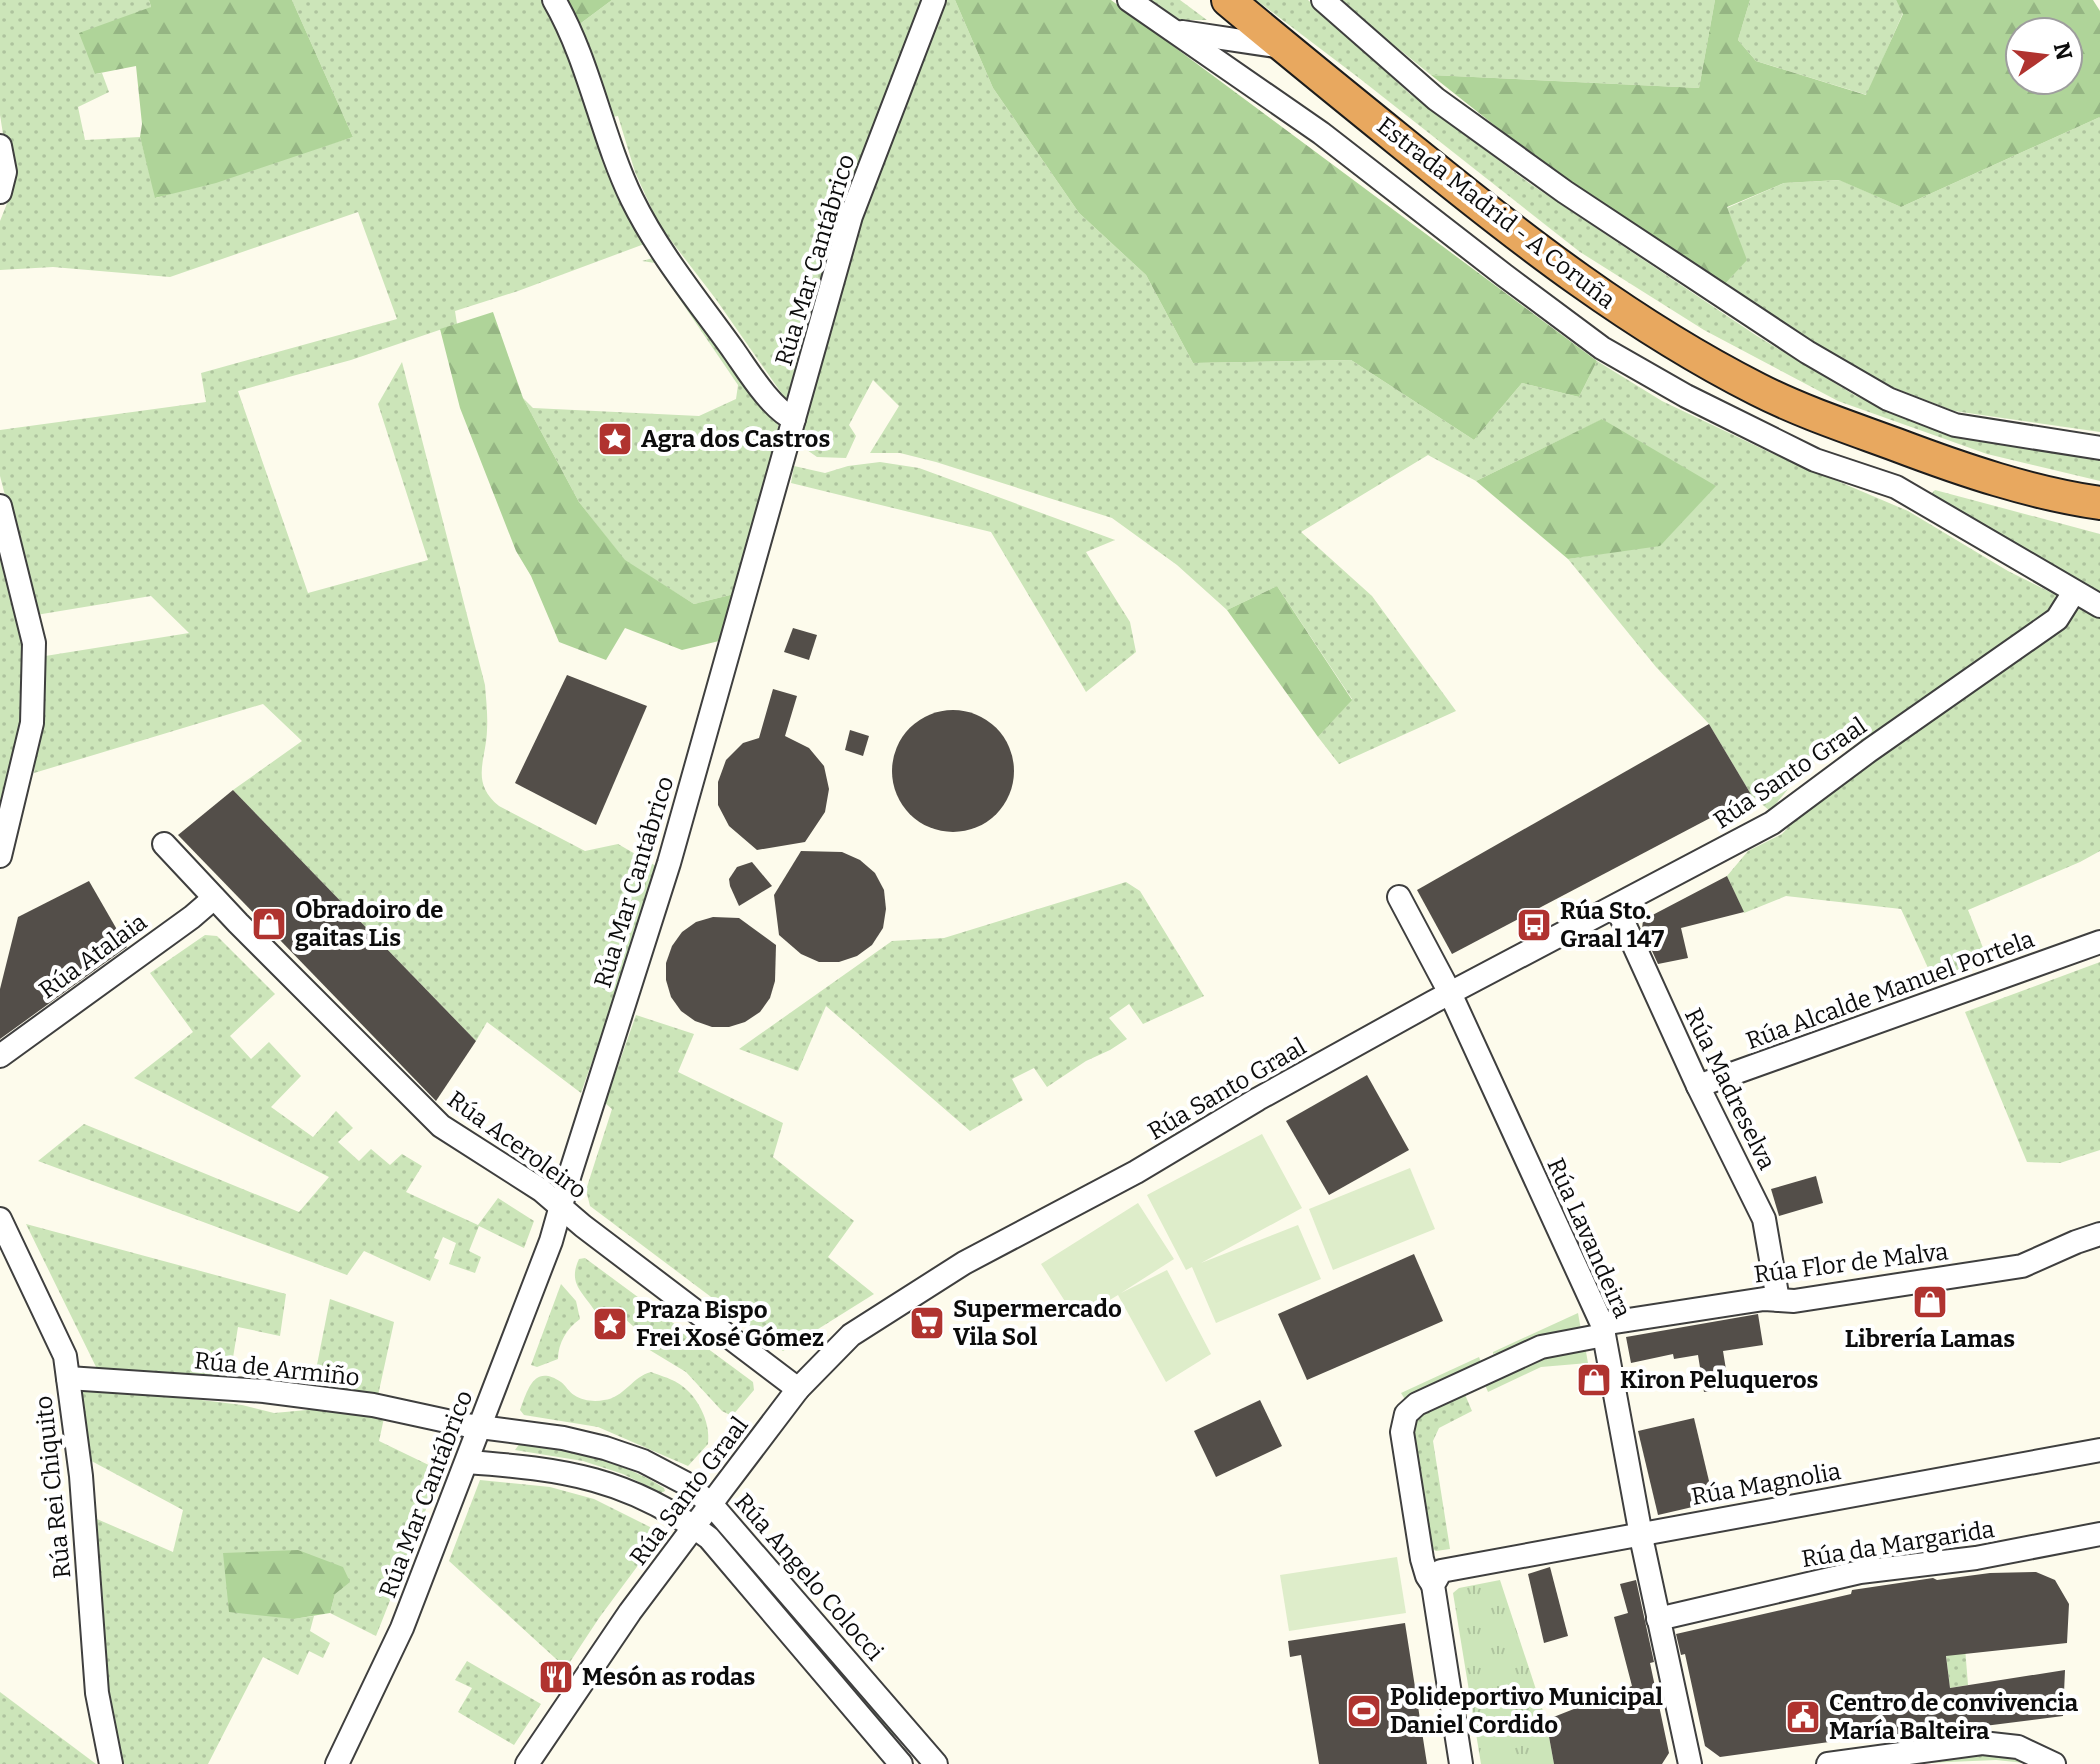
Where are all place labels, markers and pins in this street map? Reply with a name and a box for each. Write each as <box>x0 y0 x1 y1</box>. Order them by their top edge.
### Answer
place icon: Agra dos Castros <box>596 420 634 458</box>
place label: Agra dos Castros <box>641 425 830 453</box>
place label: Obradoiro de gaitas Lis <box>295 896 443 952</box>
place label: Rúa Sto. Graal 147 <box>1560 897 1664 953</box>
shop icon: Obradoiro de gaitas Lis <box>250 905 288 943</box>
bus stop icon: Rúa Sto. Graal 147 <box>1515 906 1553 944</box>
shop icon: Librería Lamas <box>1911 1283 1949 1321</box>
place label: Supermercado Vila Sol <box>953 1295 1122 1351</box>
place label: Praza Bispo Frei Xosé Gómez <box>636 1296 824 1352</box>
supermarket icon: Supermercado Vila Sol <box>908 1304 946 1342</box>
place icon: Praza Bispo Frei Xosé Gómez <box>591 1305 629 1343</box>
place label: Librería Lamas <box>1845 1325 2015 1353</box>
shop icon: Kiron Peluqueros <box>1575 1361 1613 1399</box>
place label: Kiron Peluqueros <box>1620 1366 1819 1394</box>
restaurant icon: Mesón as rodas <box>537 1658 575 1696</box>
place label: Mesón as rodas <box>582 1663 756 1691</box>
place label: Polideportivo Municipal Daniel Cordido <box>1390 1683 1663 1739</box>
place label: Centro de convivencia María Balteira <box>1829 1689 2079 1745</box>
sports icon: Polideportivo Municipal Daniel Cordido <box>1345 1692 1383 1730</box>
public building icon: Centro de convivencia María Balteira <box>1784 1698 1822 1736</box>

